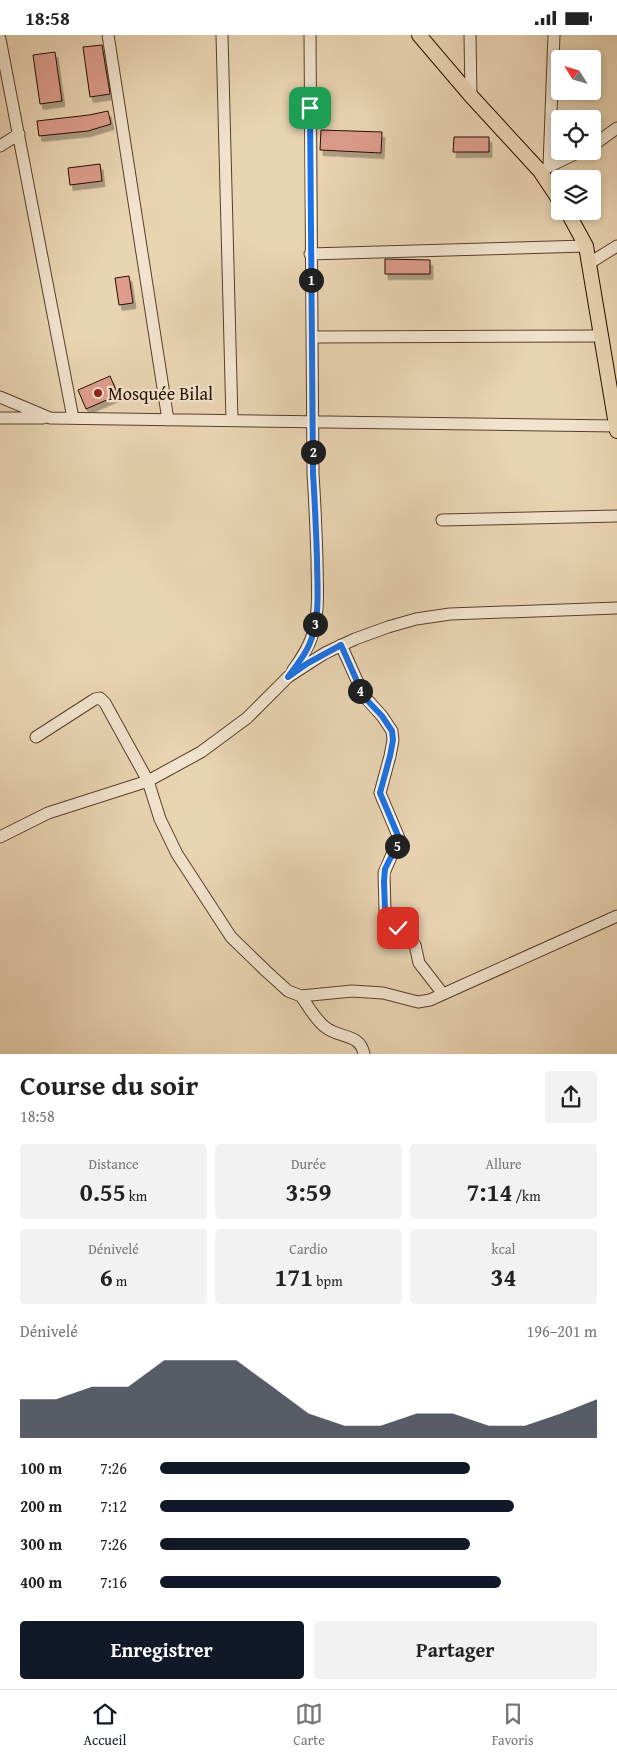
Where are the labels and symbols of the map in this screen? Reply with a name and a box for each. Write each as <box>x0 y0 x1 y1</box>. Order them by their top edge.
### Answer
north arrow <box>551 50 601 100</box>
pin <box>289 87 331 129</box>
pin: 1 <box>298 267 324 293</box>
place label: Mosquée Bilal <box>108 380 213 407</box>
marker: Mosquée Bilal <box>92 387 104 399</box>
pin: 2 <box>300 439 326 465</box>
pin: 3 <box>302 611 328 637</box>
pin: 4 <box>348 679 372 703</box>
pin: 5 <box>384 833 410 859</box>
pin <box>377 907 419 949</box>

